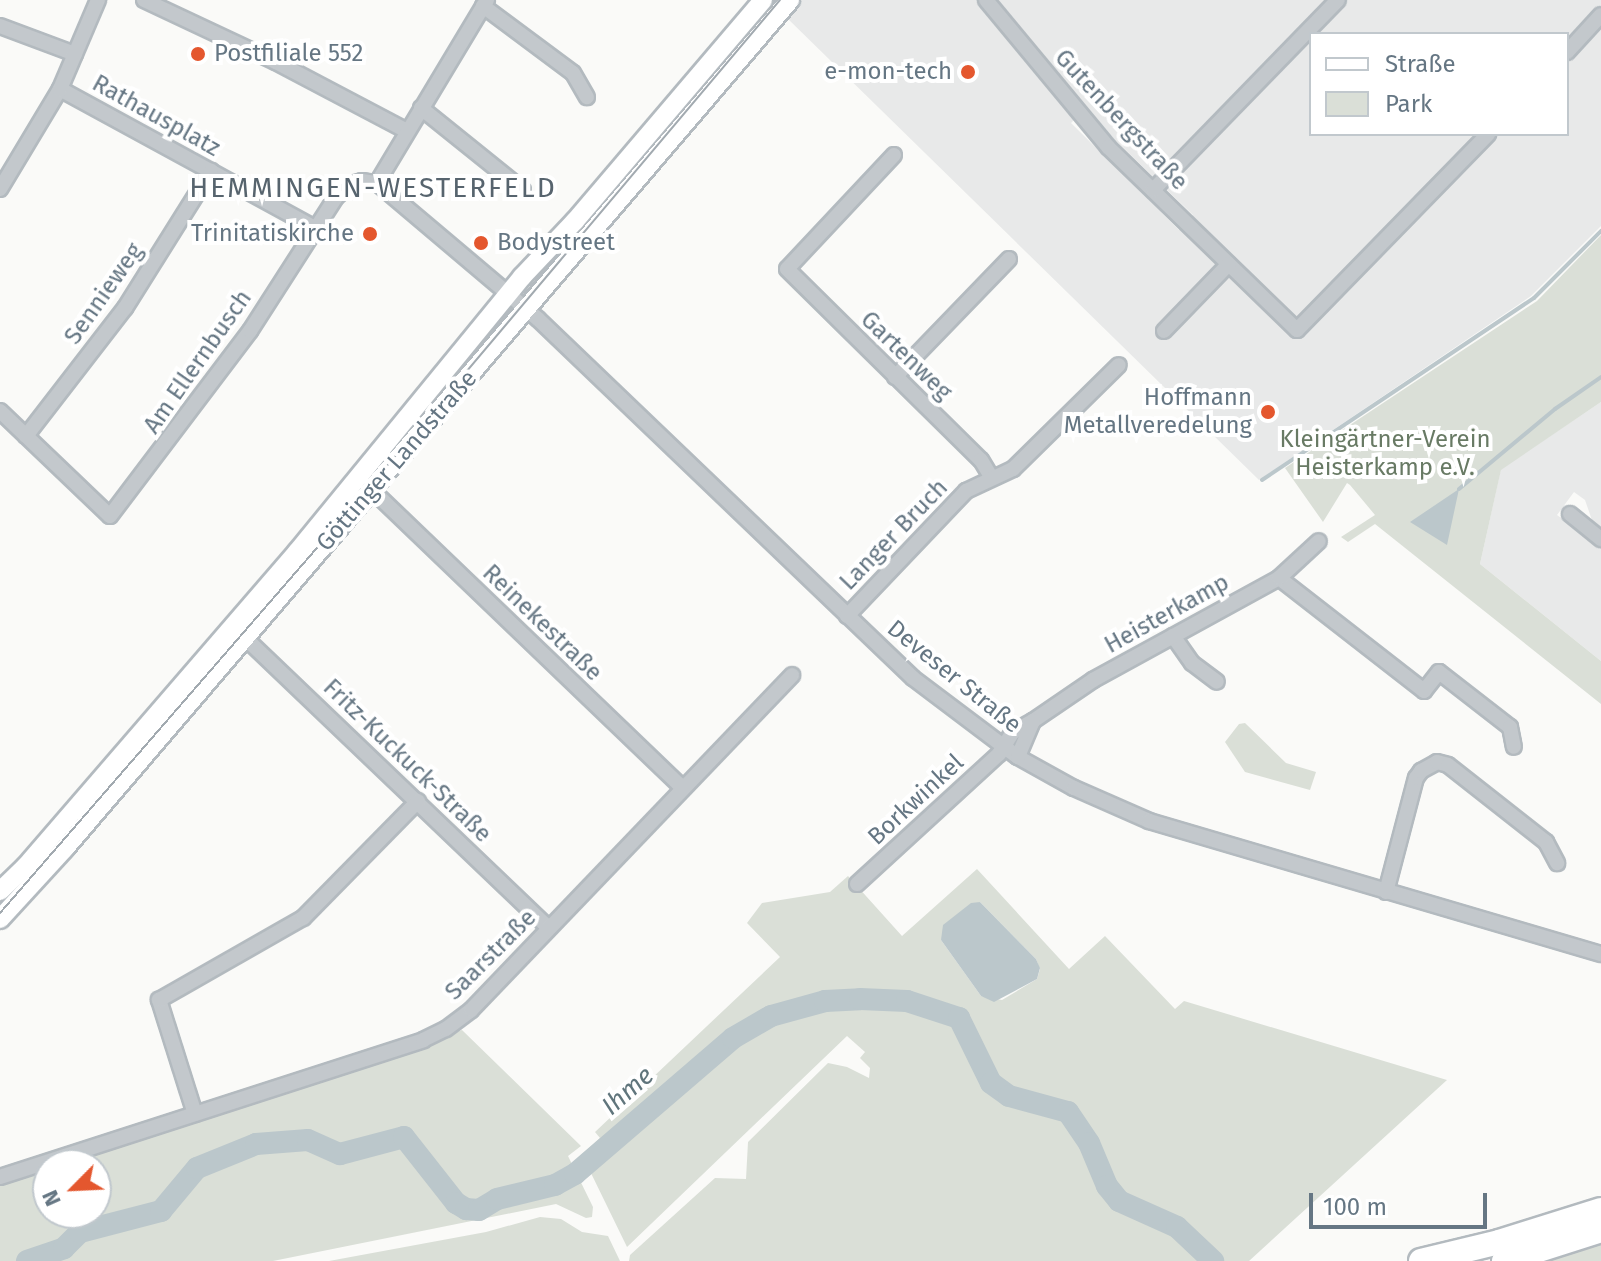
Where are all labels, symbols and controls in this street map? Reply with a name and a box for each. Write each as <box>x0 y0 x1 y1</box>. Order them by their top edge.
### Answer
legend <box>1309 32 1569 136</box>
place label: Postfiliale 552 <box>214 40 363 68</box>
street label: Gutenbergstraße <box>1048 44 1194 196</box>
marker: Postfiliale 552 <box>189 45 207 63</box>
text: Straße <box>1385 50 1456 78</box>
place label: e-mon-tech <box>824 58 952 86</box>
marker: e-mon-tech <box>959 63 977 81</box>
street label: Rathausplatz <box>87 69 225 163</box>
text: Park <box>1385 90 1432 118</box>
district label: HEMMINGEN-WESTERFELD <box>189 171 557 205</box>
place label: Trinitatiskirche <box>191 220 354 248</box>
marker: Trinitatiskirche <box>361 225 379 243</box>
place label: Bodystreet <box>497 229 615 257</box>
marker: Bodystreet <box>472 234 490 252</box>
street label: Sennieweg <box>59 238 149 350</box>
street label: Am Ellernbusch <box>138 285 258 439</box>
street label: Gartenweg <box>854 305 958 407</box>
street label: Göttinger Landstraße <box>311 365 483 557</box>
place label: Hoffmann Metallveredelung <box>1064 384 1252 440</box>
marker: Hoffmann Metallveredelung <box>1259 403 1277 421</box>
park label: Kleingärtner-Verein Heisterkamp e.V. <box>1280 426 1490 482</box>
street label: Langer Bruch <box>834 474 954 596</box>
street label: Reinekestraße <box>476 559 608 687</box>
street label: Heisterkamp <box>1100 568 1234 660</box>
street label: Deveser Straße <box>881 614 1027 740</box>
street label: Fritz-Kuckuck-Straße <box>317 673 497 849</box>
street label: Borkwinkel <box>862 748 970 852</box>
street label: Saarstraße <box>440 904 542 1006</box>
water label: Ihme <box>596 1060 660 1122</box>
north arrow <box>32 1149 112 1229</box>
scale bar <box>1313 1177 1491 1227</box>
text: N <box>36 1186 67 1210</box>
text: 100 m <box>1323 1193 1387 1221</box>

